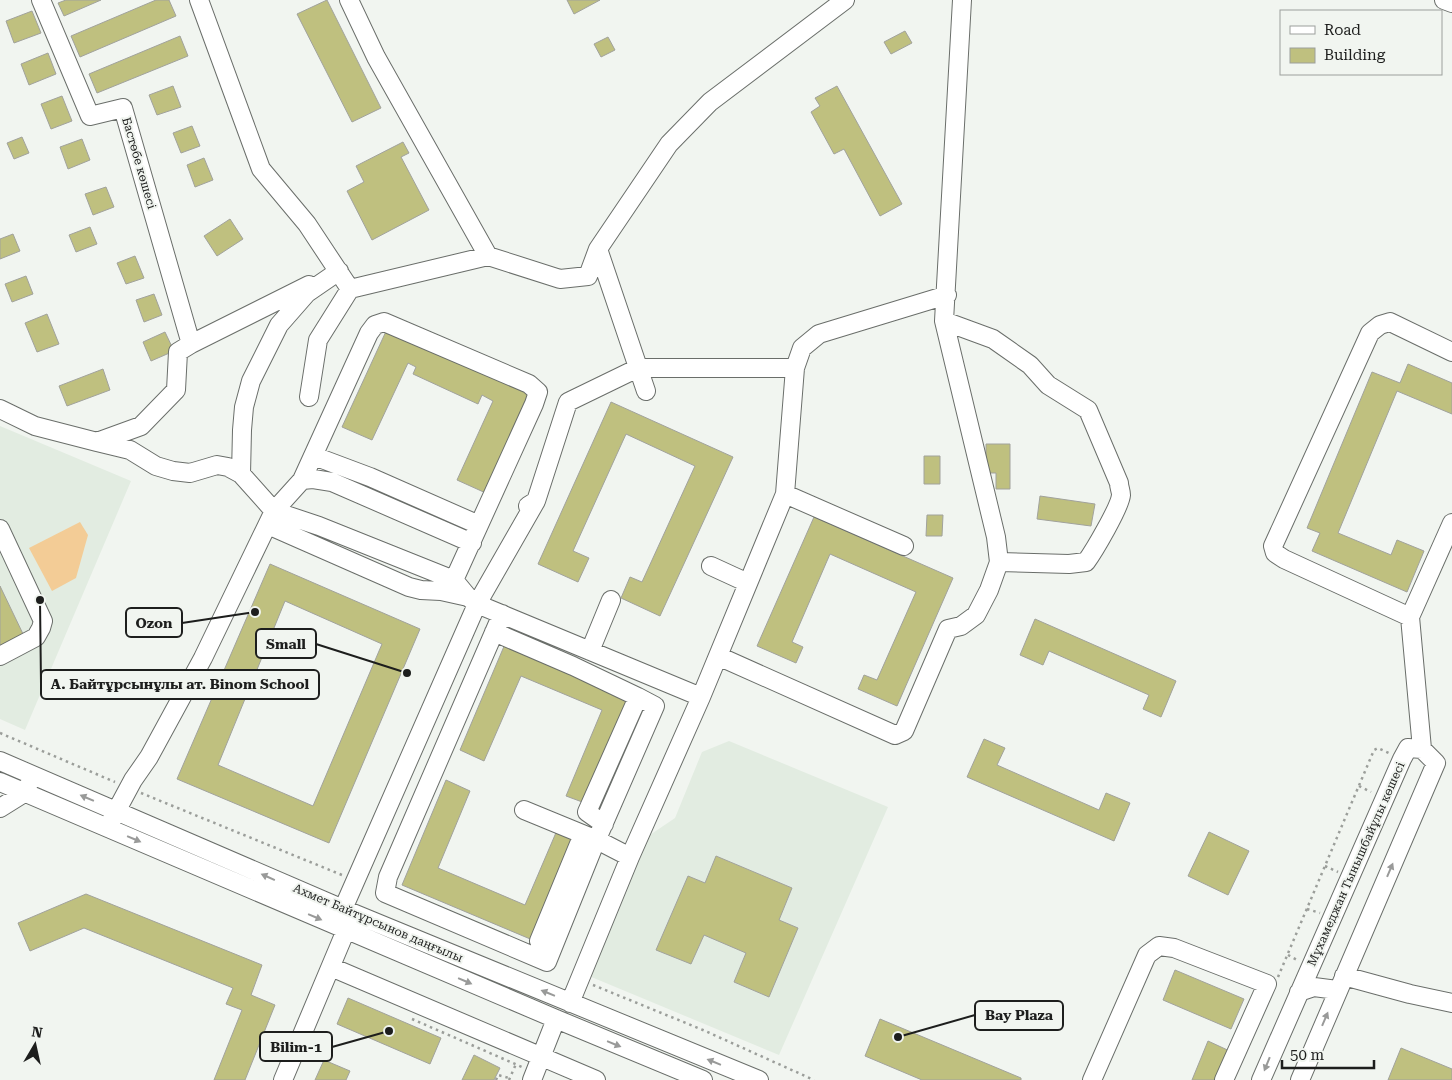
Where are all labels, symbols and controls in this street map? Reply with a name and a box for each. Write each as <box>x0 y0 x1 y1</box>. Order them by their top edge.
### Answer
legend <box>1280 10 1442 75</box>
text: Road <box>1324 21 1361 39</box>
text: Building <box>1324 46 1386 64</box>
street label: Бастөбе көшесі <box>119 116 159 211</box>
callout: Ozon <box>126 608 182 637</box>
text: Ozon <box>136 615 173 631</box>
callout: Small <box>256 629 316 658</box>
text: Small <box>266 636 306 652</box>
callout: А. Байтұрсынұлы ат. Binom School <box>41 670 319 699</box>
text: А. Байтұрсынұлы ат. Binom School <box>51 676 310 692</box>
street label: Мұхамеджан Тынышбайұлы көшесі <box>1304 760 1408 968</box>
one-way arrow <box>80 793 94 801</box>
one-way arrow <box>126 836 141 844</box>
one-way arrow <box>1386 863 1394 877</box>
one-way arrow <box>261 872 276 880</box>
street label: Ахмет Байтұрсынов даңғылы <box>291 881 465 965</box>
one-way arrow <box>308 913 322 921</box>
one-way arrow <box>458 977 472 985</box>
one-way arrow <box>540 989 555 997</box>
callout: Bay Plaza <box>975 1001 1063 1030</box>
text: Bay Plaza <box>985 1007 1054 1023</box>
one-way arrow <box>1322 1012 1330 1026</box>
north arrow <box>10 1020 60 1070</box>
text: N <box>30 1023 44 1041</box>
callout: Bilim-1 <box>260 1032 332 1061</box>
scale bar <box>1282 1038 1374 1070</box>
text: Bilim-1 <box>270 1039 322 1055</box>
one-way arrow <box>607 1040 622 1048</box>
text: 50 m <box>1290 1046 1325 1064</box>
one-way arrow <box>707 1057 721 1065</box>
one-way arrow <box>1263 1057 1271 1071</box>

